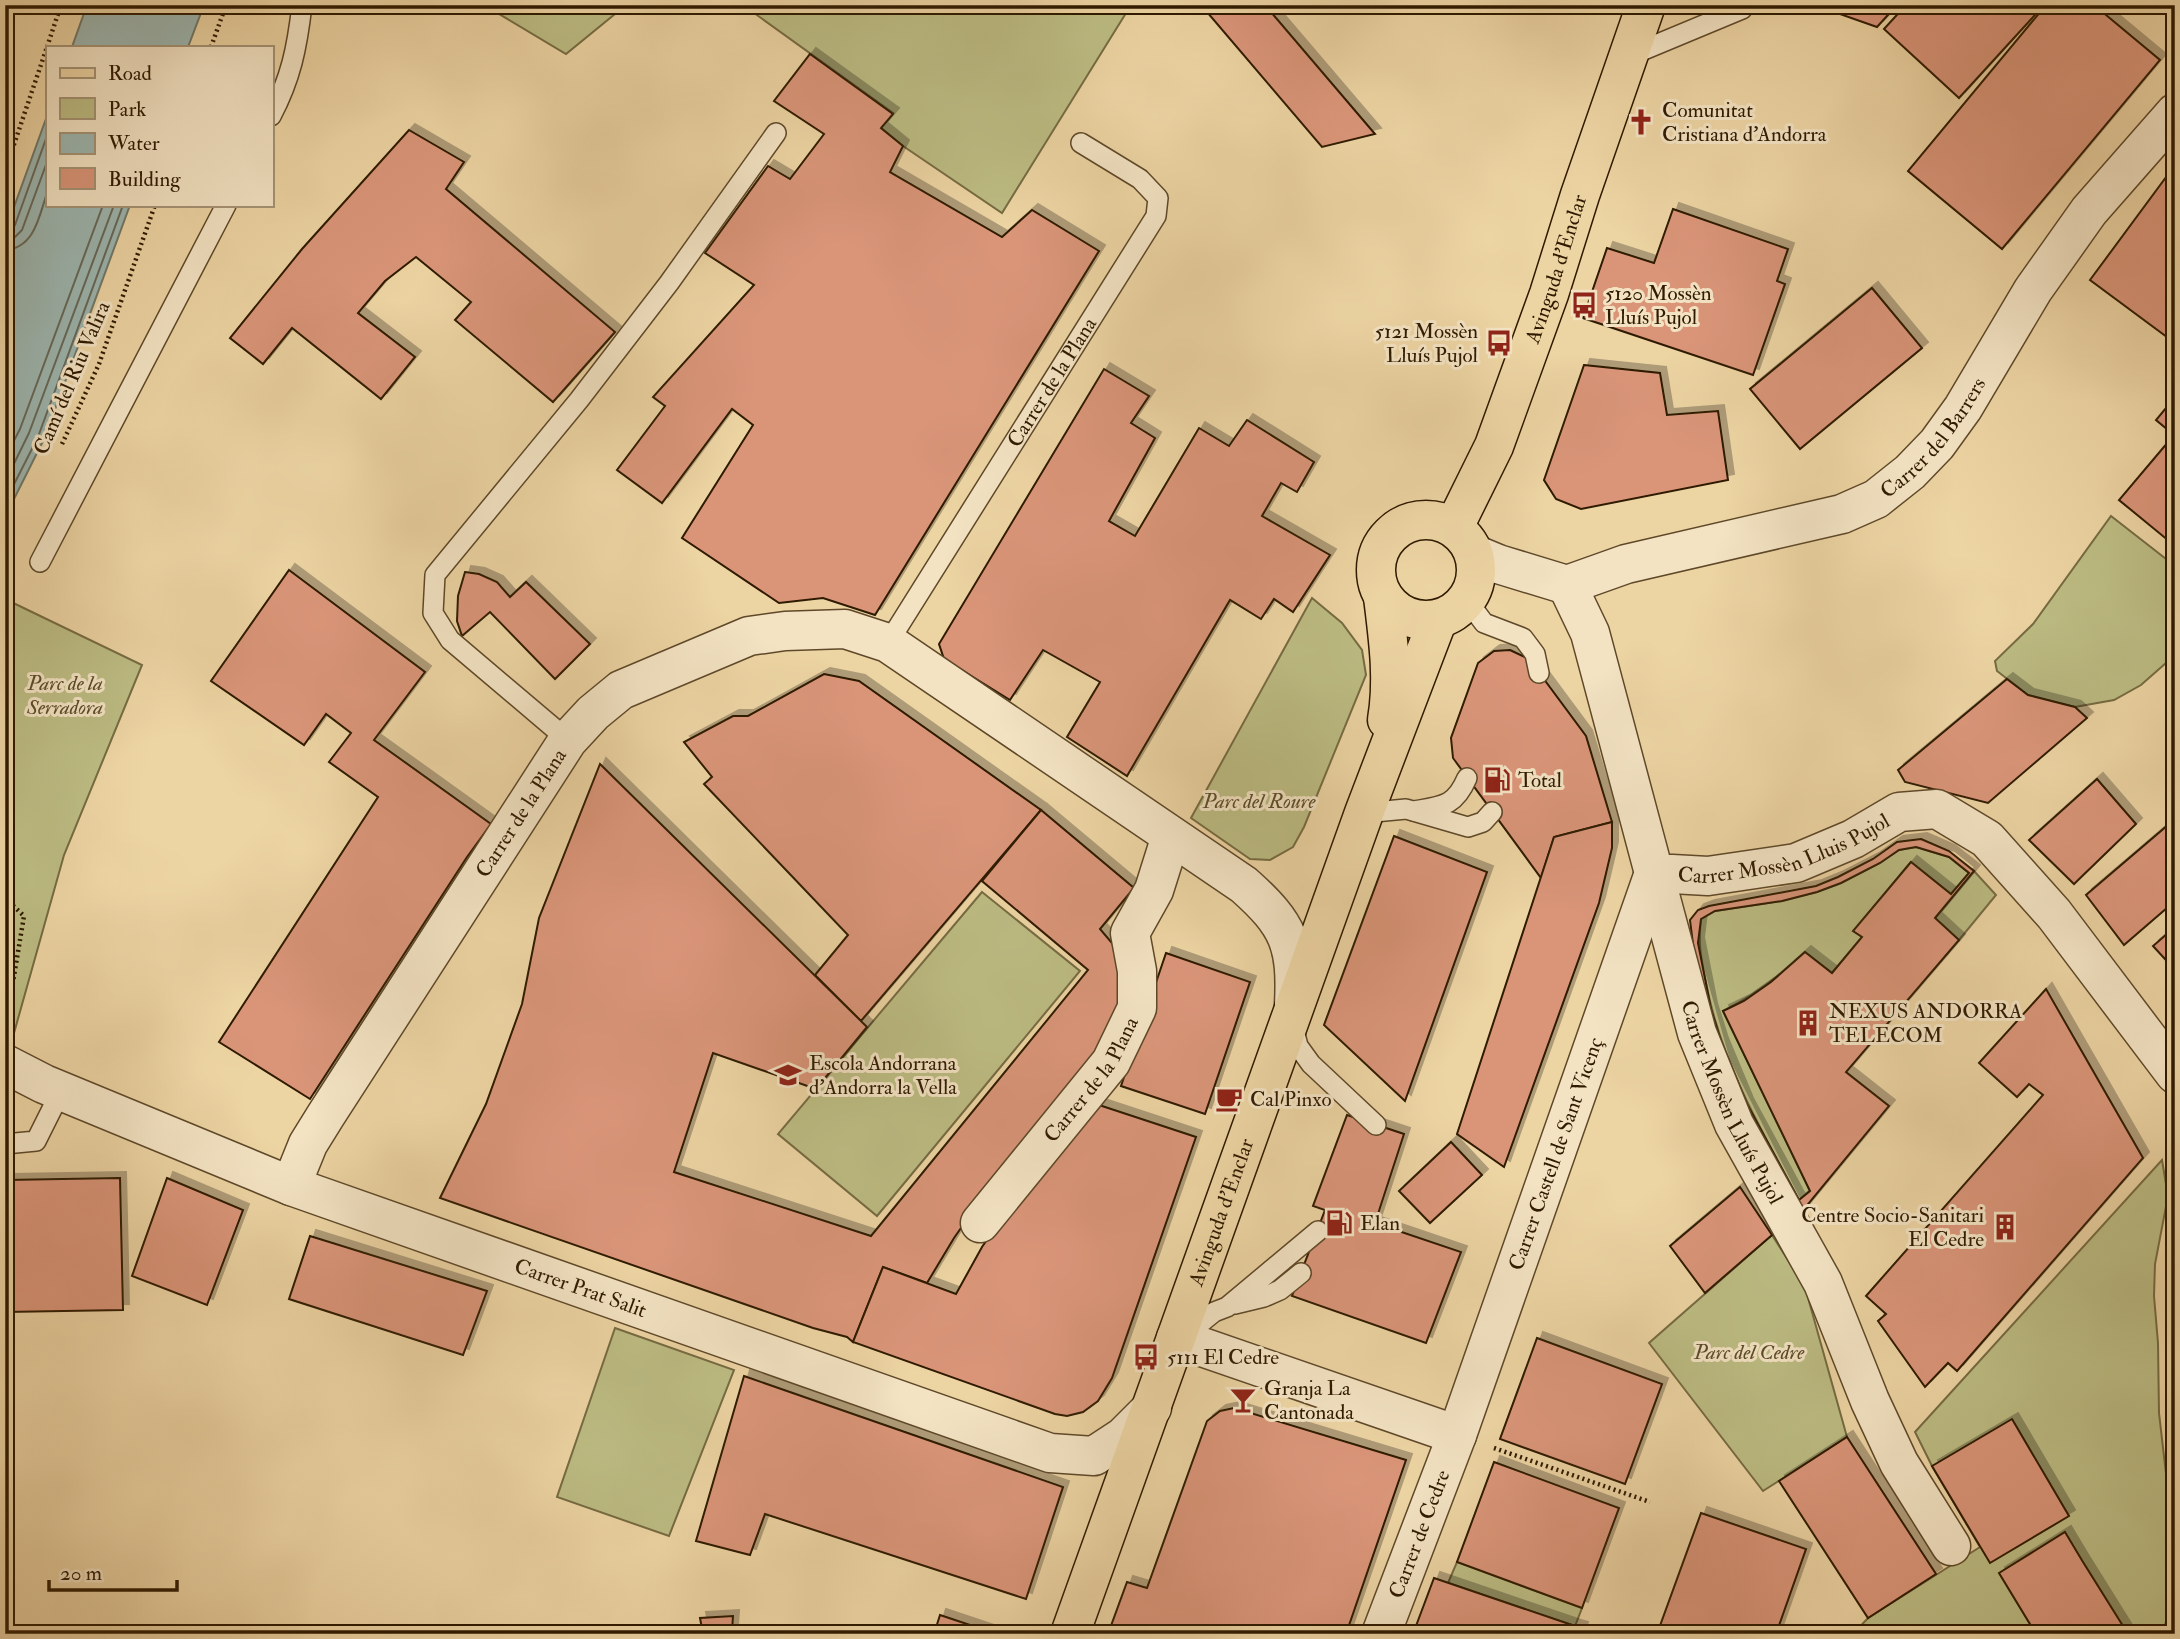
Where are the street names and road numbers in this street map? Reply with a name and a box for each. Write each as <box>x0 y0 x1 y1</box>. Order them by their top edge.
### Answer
street label: Avinguda d'Enclar <box>1518 191 1593 348</box>
street label: Camí del Riu Valira <box>28 297 117 459</box>
street label: Carrer de la Plana <box>1001 312 1103 452</box>
street label: Carrer del Barrers <box>1875 372 1992 504</box>
street label: Carrer de la Plana <box>469 743 573 883</box>
street label: Carrer Mossèn Lluis Pujol <box>1677 807 1895 890</box>
street label: Carrer Mossèn Lluís Pujol <box>1675 997 1790 1209</box>
street label: Carrer de la Plana <box>1038 1012 1144 1148</box>
street label: Carrer Castell de Sant Vicenç <box>1502 1033 1609 1274</box>
street label: Avinguda d'Enclar <box>1182 1135 1260 1291</box>
street label: Carrer Prat Salit <box>511 1252 650 1324</box>
street label: Carrer de Cedre <box>1382 1466 1456 1602</box>

